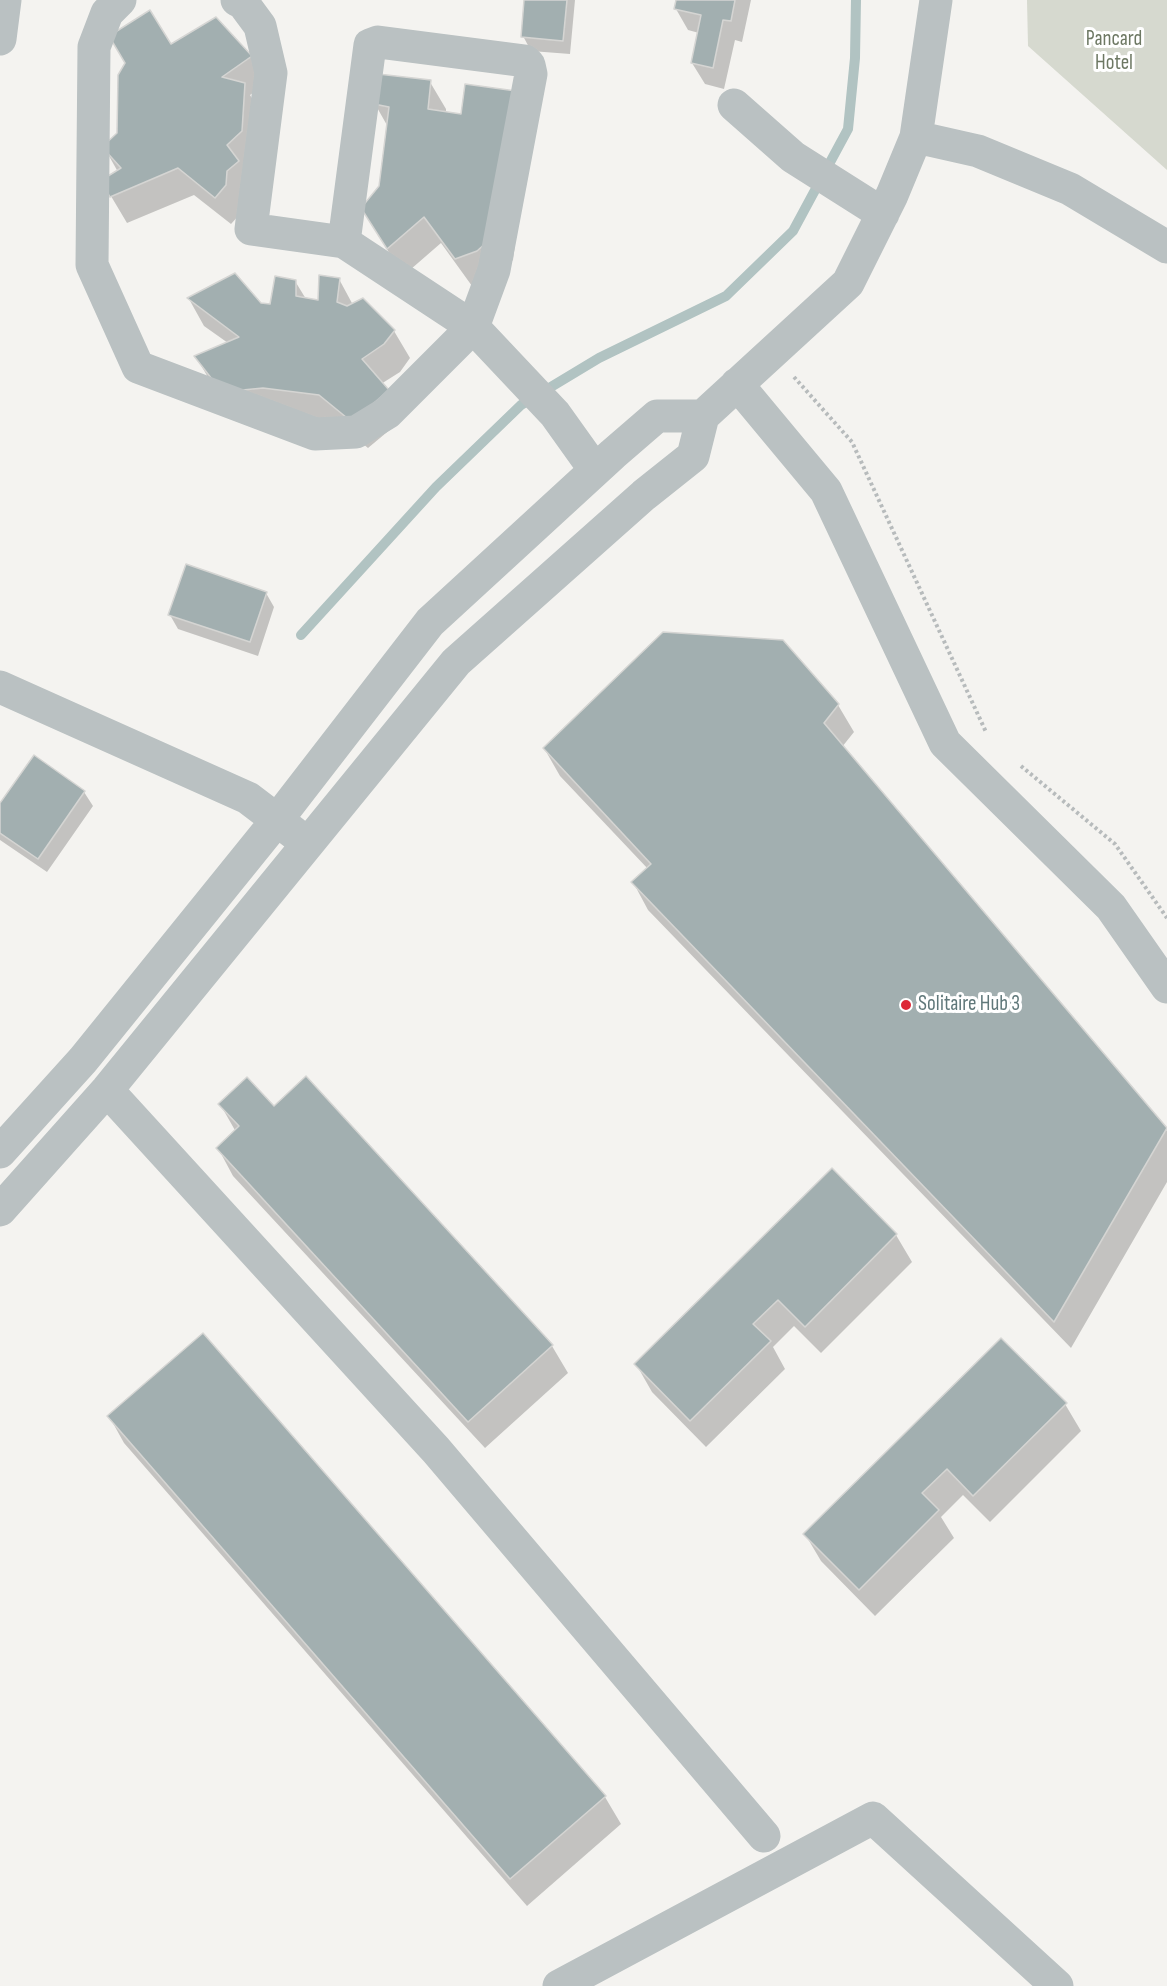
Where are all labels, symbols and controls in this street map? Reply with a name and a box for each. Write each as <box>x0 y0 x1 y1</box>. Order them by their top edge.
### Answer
park label: Pancard Hotel <box>1086 27 1142 77</box>
place label: Solitaire Hub 3 <box>918 992 1020 1018</box>
marker: Solitaire Hub 3 <box>899 998 913 1012</box>

